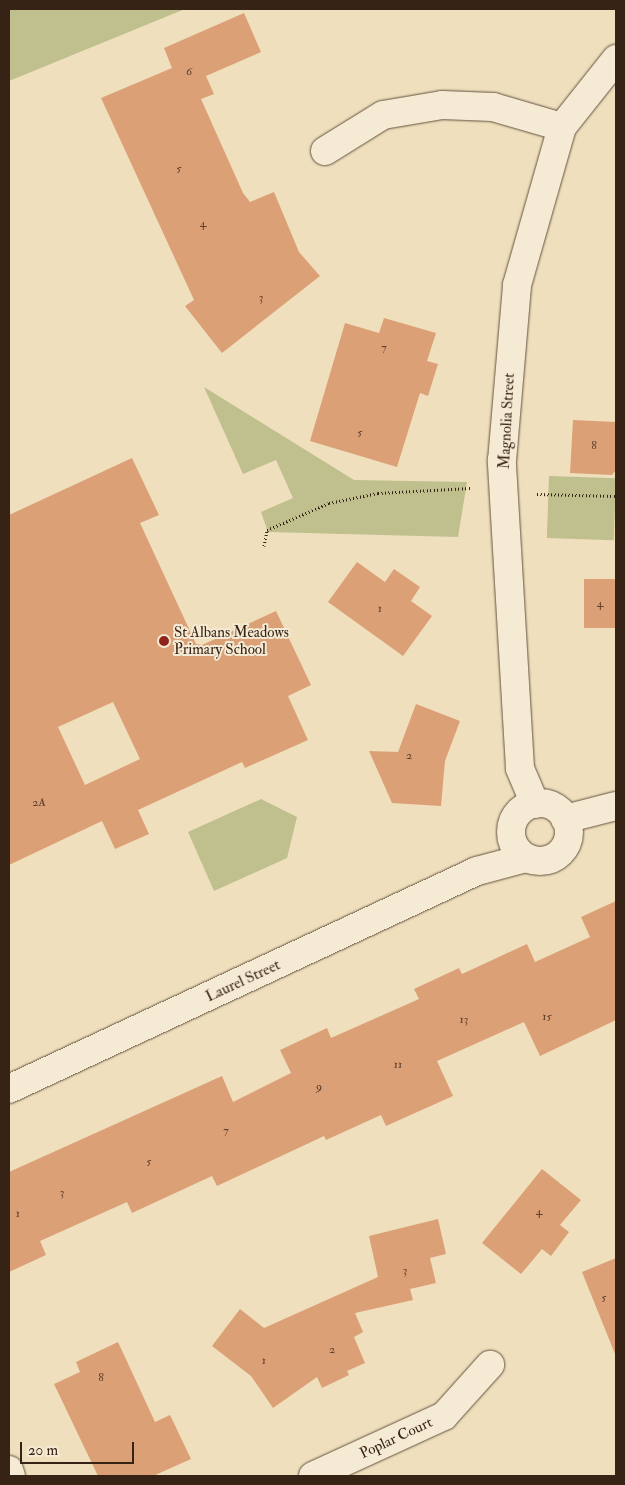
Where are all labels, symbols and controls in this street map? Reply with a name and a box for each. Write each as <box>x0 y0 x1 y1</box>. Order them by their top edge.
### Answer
house number: 6 <box>186 65 192 79</box>
house number: 5 <box>176 162 182 176</box>
house number: 4 <box>200 217 206 231</box>
house number: 3 <box>259 291 263 305</box>
house number: 7 <box>381 341 387 355</box>
street label: Magnolia Street <box>495 373 519 469</box>
house number: 5 <box>357 426 363 440</box>
house number: 8 <box>591 439 597 453</box>
house number: 4 <box>597 597 603 611</box>
house number: 1 <box>378 602 382 616</box>
place label: St Albans Meadows Primary School <box>174 623 289 658</box>
marker: St Albans Meadows Primary School <box>158 635 170 647</box>
house number: 2 <box>406 749 412 763</box>
house number: 2A <box>32 796 46 810</box>
street label: Laurel Street <box>203 956 283 1006</box>
house number: 15 <box>542 1010 552 1024</box>
house number: 13 <box>460 1013 468 1027</box>
house number: 11 <box>394 1058 402 1072</box>
house number: 9 <box>316 1080 322 1094</box>
house number: 7 <box>223 1124 229 1138</box>
house number: 5 <box>146 1155 152 1169</box>
house number: 3 <box>60 1186 64 1200</box>
house number: 4 <box>536 1205 542 1219</box>
house number: 1 <box>16 1207 20 1221</box>
house number: 3 <box>403 1264 407 1278</box>
house number: 5 <box>601 1291 607 1305</box>
house number: 2 <box>329 1343 335 1357</box>
house number: 1 <box>262 1354 266 1368</box>
house number: 8 <box>98 1371 104 1385</box>
street label: Poplar Court <box>357 1413 435 1463</box>
scale bar <box>22 1432 136 1464</box>
text: 20 m <box>28 1441 58 1460</box>

